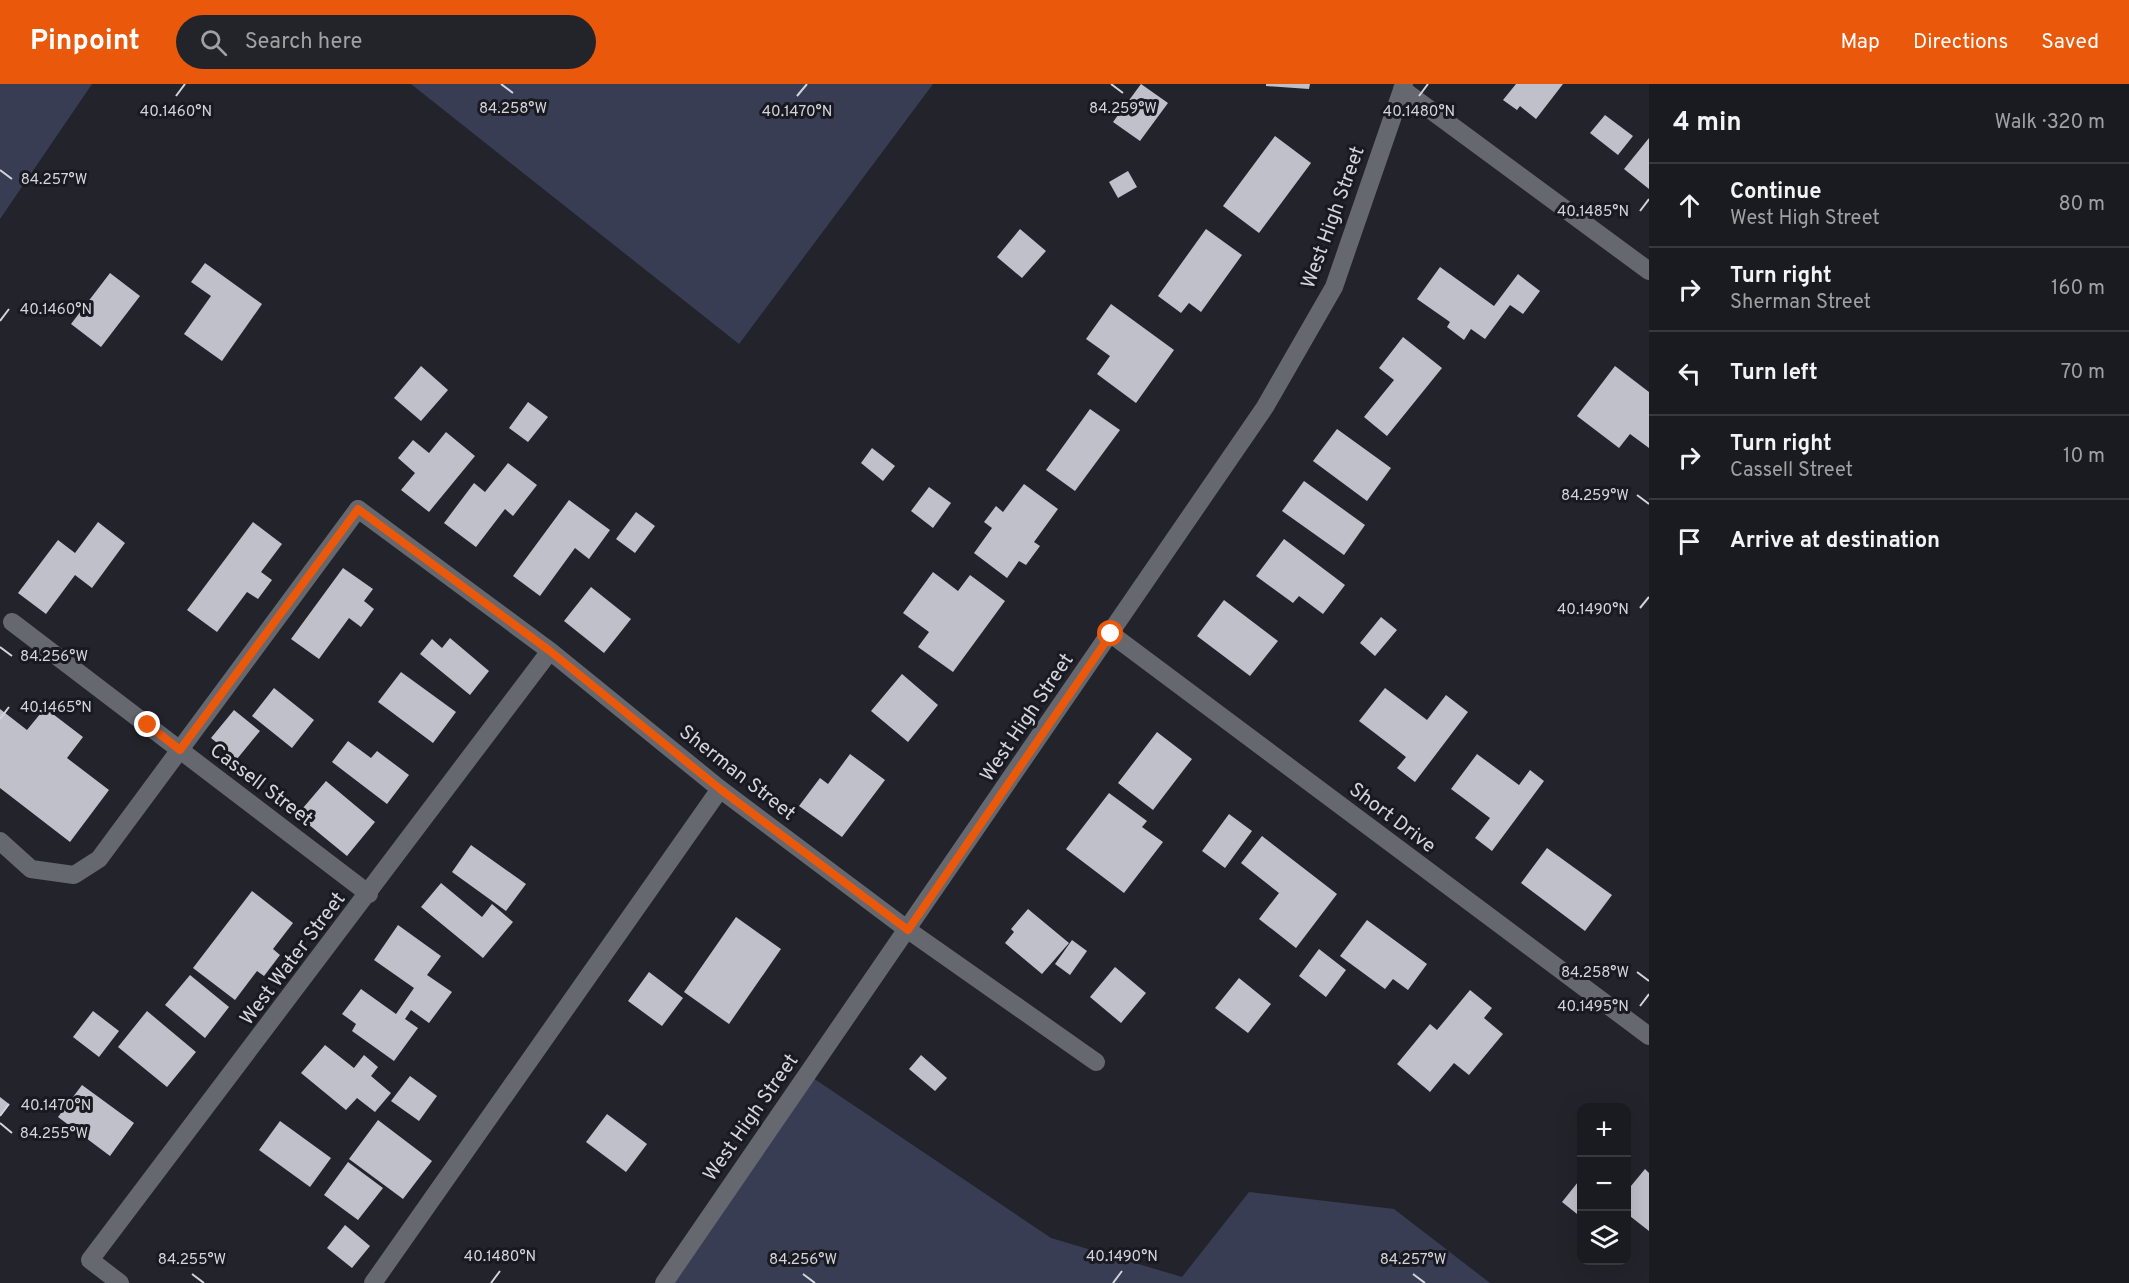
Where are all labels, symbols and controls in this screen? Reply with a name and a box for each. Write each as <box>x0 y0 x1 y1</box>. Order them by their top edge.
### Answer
search box <box>176 15 596 69</box>
text: Pinpoint <box>30 24 140 60</box>
icon: search <box>197 26 230 59</box>
text: Search here <box>245 29 362 56</box>
text: Map <box>1840 29 1880 56</box>
text: Directions <box>1913 29 2008 56</box>
text: Saved <box>2041 29 2099 56</box>
text: 84.258°W <box>479 100 547 119</box>
text: 84.259°W <box>1089 100 1157 119</box>
text: 40.1460°N <box>140 103 212 122</box>
text: 40.1470°N <box>762 103 832 122</box>
text: 40.1480°N <box>1383 103 1455 122</box>
text: 4 min <box>1673 107 1742 140</box>
text: Walk · 320 m <box>1995 110 2105 136</box>
street label: West High Street <box>1296 143 1372 292</box>
text: 84.257°W <box>21 171 87 190</box>
text: Continue <box>1730 179 1821 206</box>
icon: ahead <box>1673 189 1706 222</box>
text: 80 m <box>2059 192 2105 218</box>
text: 40.1485°N <box>1557 203 1629 222</box>
text: West High Street <box>1730 206 1880 232</box>
text: Turn right <box>1730 263 1832 290</box>
icon: right <box>1673 273 1706 306</box>
text: 160 m <box>2051 276 2105 302</box>
text: Sherman Street <box>1730 290 1871 316</box>
text: 40.1460°N <box>20 301 92 320</box>
icon: left <box>1673 357 1706 390</box>
text: Turn left <box>1730 360 1818 387</box>
text: 70 m <box>2061 360 2105 386</box>
text: Turn right <box>1730 431 1832 458</box>
icon: right <box>1673 441 1706 474</box>
text: 10 m <box>2063 444 2105 470</box>
text: Cassell Street <box>1730 458 1853 484</box>
text: 84.259°W <box>1561 487 1629 506</box>
icon: arrive <box>1673 525 1706 558</box>
text: Arrive at destination <box>1730 528 1940 555</box>
text: 40.1490°N <box>1557 601 1629 620</box>
route start <box>1097 620 1123 646</box>
text: 84.256°W <box>20 648 88 667</box>
street label: West High Street <box>975 649 1080 787</box>
text: 40.1465°N <box>20 699 92 718</box>
route end <box>134 711 160 737</box>
street label: Sherman Street <box>673 720 800 827</box>
street label: Cassell Street <box>204 738 318 833</box>
street label: Short Drive <box>1343 777 1440 860</box>
street label: West Water Street <box>235 887 352 1031</box>
text: 84.258°W <box>1561 964 1629 983</box>
text: 40.1495°N <box>1557 998 1629 1017</box>
street label: West High Street <box>698 1049 805 1187</box>
text: 40.1470°N <box>21 1097 91 1116</box>
map controls <box>1577 1103 1631 1265</box>
button: + <box>1577 1103 1631 1157</box>
text: 84.255°W <box>20 1125 88 1144</box>
button: − <box>1577 1157 1631 1211</box>
button: layers <box>1577 1211 1631 1265</box>
text: 40.1480°N <box>464 1248 536 1267</box>
text: 40.1490°N <box>1086 1248 1158 1267</box>
text: 84.255°W <box>158 1251 226 1270</box>
text: 84.256°W <box>769 1251 837 1270</box>
text: 84.257°W <box>1380 1251 1446 1270</box>

